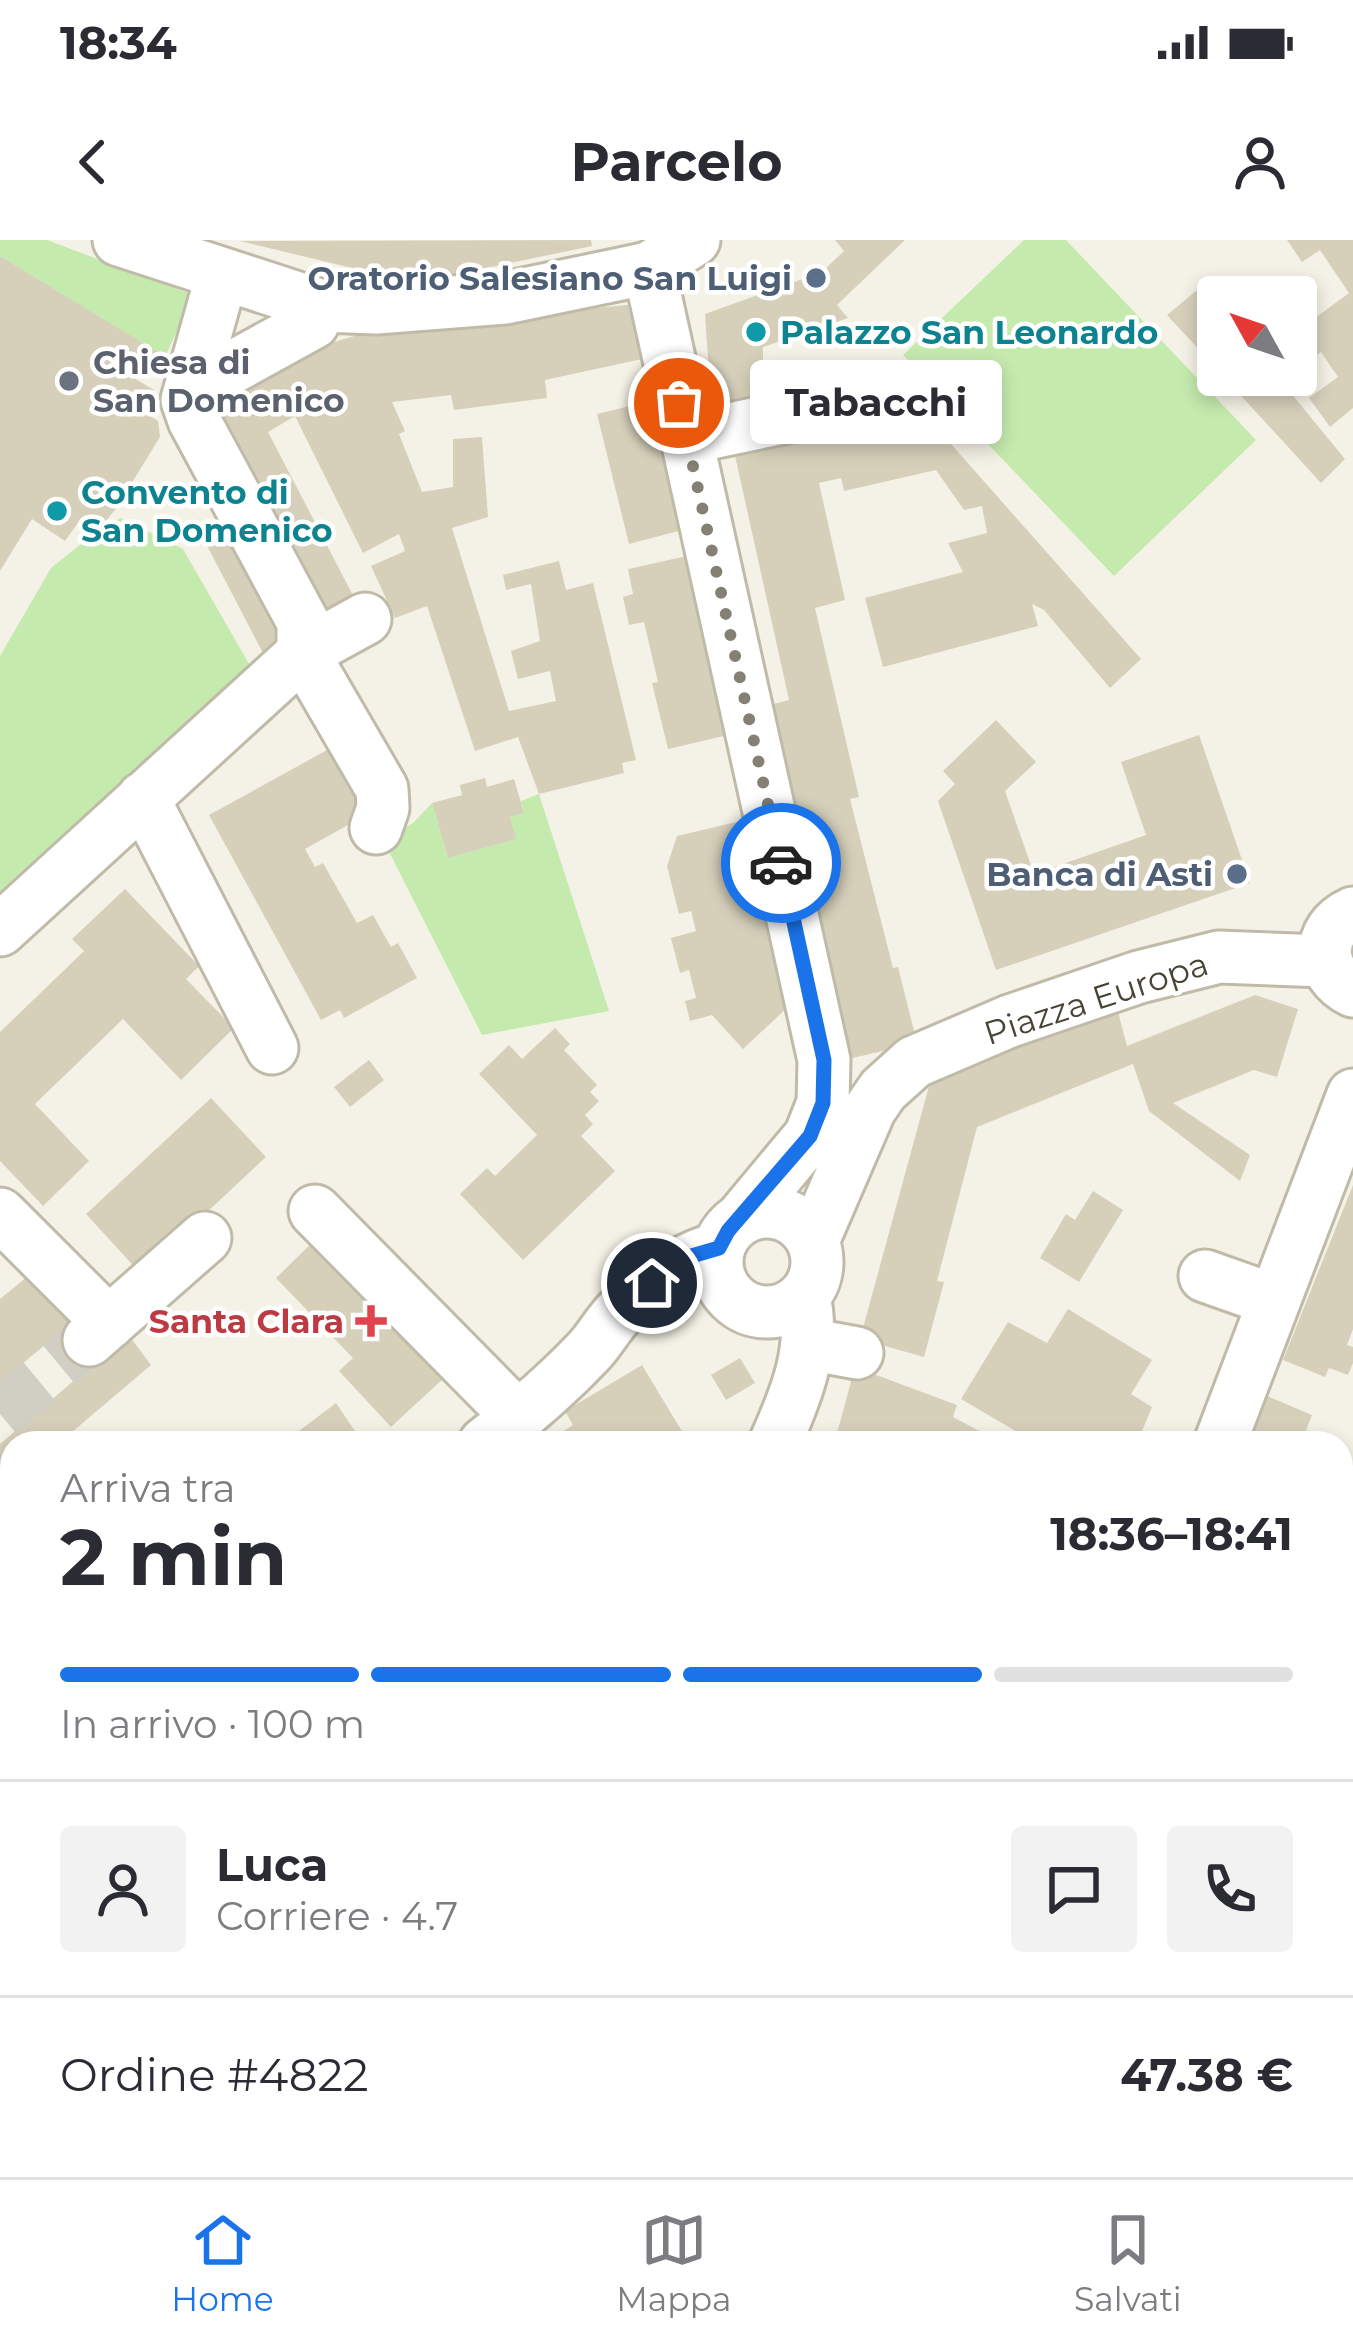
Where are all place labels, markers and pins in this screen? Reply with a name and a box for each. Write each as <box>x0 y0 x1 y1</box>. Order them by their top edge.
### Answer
place label: Oratorio Salesiano San Luigi <box>308 258 792 298</box>
marker: Oratorio Salesiano San Luigi <box>803 265 829 291</box>
place label: Palazzo San Leonardo <box>780 312 1158 352</box>
marker: Palazzo San Leonardo <box>743 319 769 345</box>
place label: Chiesa di San Domenico <box>93 342 345 420</box>
pin <box>628 352 730 454</box>
callout: Tabacchi <box>751 361 1003 445</box>
marker: Chiesa di San Domenico <box>56 368 82 394</box>
place label: Convento di San Domenico <box>81 472 333 550</box>
marker: Convento di San Domenico <box>44 498 70 524</box>
place label: Banca di Asti <box>986 854 1213 894</box>
marker: Banca di Asti <box>1224 861 1250 887</box>
pin <box>601 1232 703 1334</box>
place label: Santa Clara <box>149 1301 344 1341</box>
marker: Santa Clara <box>355 1305 387 1337</box>

